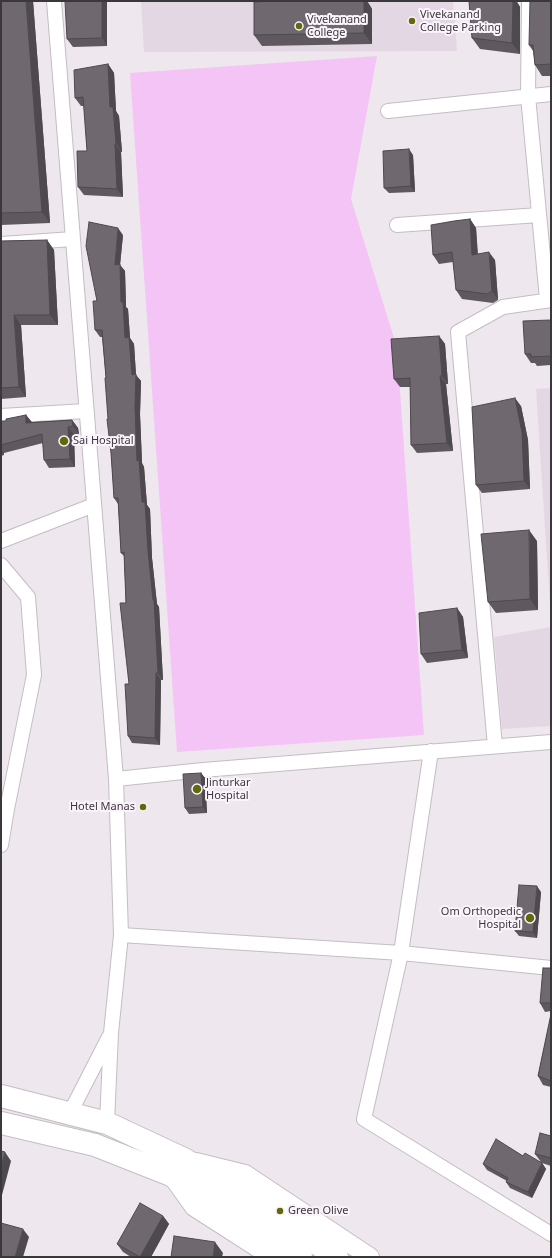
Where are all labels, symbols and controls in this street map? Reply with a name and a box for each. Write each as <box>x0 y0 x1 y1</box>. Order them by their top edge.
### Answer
place label: Vivekanand College Parking <box>420 8 501 34</box>
place label: Vivekanand College <box>307 13 367 39</box>
marker: Vivekanand College Parking <box>407 16 417 26</box>
marker: Vivekanand College <box>294 21 304 31</box>
place label: Sai Hospital <box>73 434 134 448</box>
marker: Sai Hospital <box>58 435 70 447</box>
place label: Jinturkar Hospital <box>206 776 251 802</box>
marker: Jinturkar Hospital <box>191 783 203 795</box>
place label: Hotel Manas <box>70 800 135 814</box>
marker: Hotel Manas <box>138 802 148 812</box>
place label: Om Orthopedic Hospital <box>441 905 521 931</box>
marker: Om Orthopedic Hospital <box>524 912 536 924</box>
place label: Green Olive <box>288 1204 348 1218</box>
marker: Green Olive <box>275 1206 285 1216</box>

